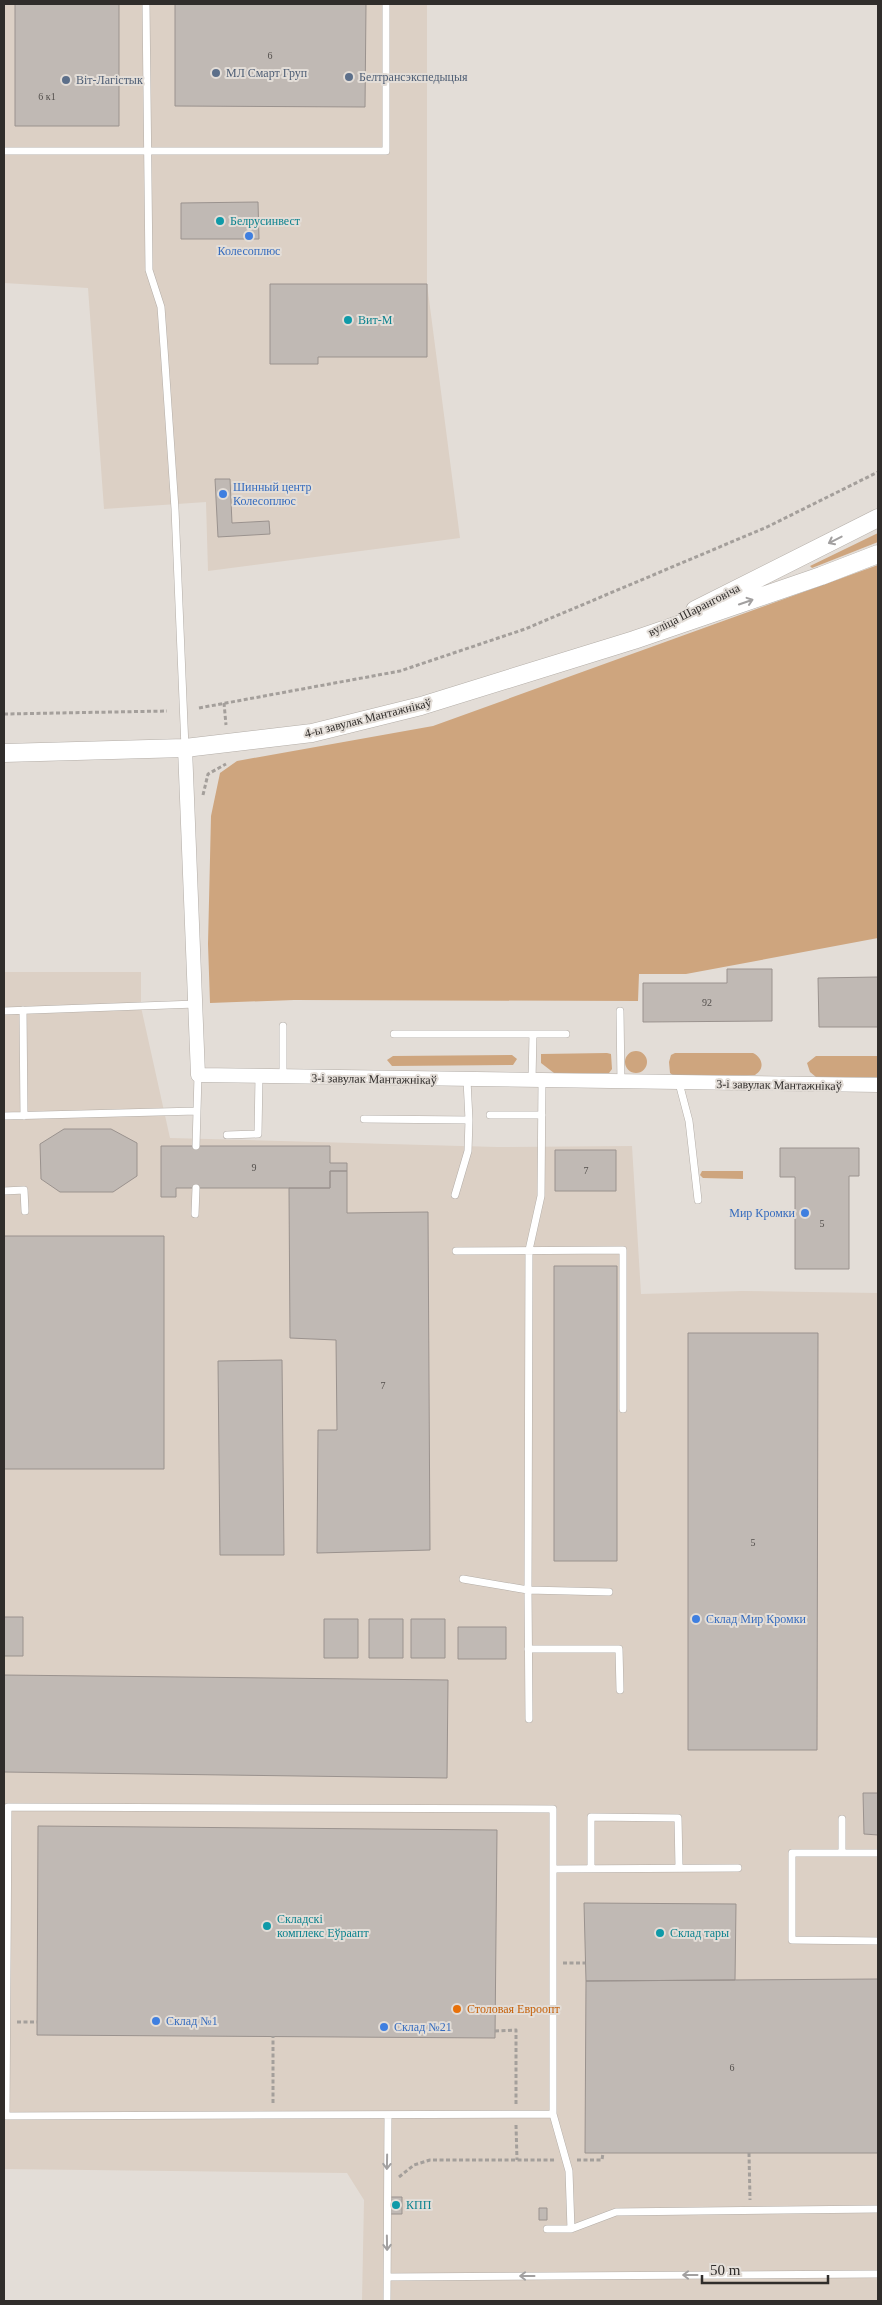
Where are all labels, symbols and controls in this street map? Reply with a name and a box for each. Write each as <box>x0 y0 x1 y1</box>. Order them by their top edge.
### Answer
house number: 6 <box>268 50 273 61</box>
place label: МЛ Смарт Груп <box>226 66 308 80</box>
marker: МЛ Смарт Груп <box>210 67 222 79</box>
place label: Белтрансэкспедыцыя <box>359 70 468 84</box>
marker: Белтрансэкспедыцыя <box>343 71 355 83</box>
place label: Віт-Лагістык <box>76 73 143 87</box>
marker: Віт-Лагістык <box>60 74 72 86</box>
house number: 6 к1 <box>38 91 56 102</box>
place label: Белрусинвест <box>230 214 301 228</box>
marker: Белрусинвест <box>214 215 226 227</box>
marker: Колесоплюс <box>243 230 255 242</box>
place label: Колесоплюс <box>218 244 280 258</box>
place label: Вит-М <box>358 313 393 327</box>
marker: Вит-М <box>342 314 354 326</box>
place label: Шинный центр Колесоплюс <box>233 480 311 508</box>
marker: Шинный центр Колесоплюс <box>217 488 229 500</box>
one-way arrow <box>827 535 842 545</box>
street label: вуліца Шаранговіча <box>646 581 743 639</box>
one-way arrow <box>738 596 754 606</box>
street label: 4-ы завулак Мантажнікаў <box>303 695 433 741</box>
house number: 92 <box>702 997 712 1008</box>
street label: 3-і завулак Мантажнікаў <box>311 1071 437 1087</box>
street label: 3-і завулак Мантажнікаў <box>716 1077 842 1093</box>
house number: 9 <box>252 1162 257 1173</box>
house number: 7 <box>584 1165 589 1176</box>
place label: Мир Кромки <box>729 1206 796 1220</box>
marker: Мир Кромки <box>799 1207 811 1219</box>
house number: 5 <box>820 1218 825 1229</box>
house number: 7 <box>381 1380 386 1391</box>
house number: 5 <box>751 1537 756 1548</box>
place label: Склад Мир Кромки <box>706 1612 807 1626</box>
marker: Склад Мир Кромки <box>690 1613 702 1625</box>
place label: Складскі комплекс Еўраапт <box>277 1912 369 1940</box>
marker: Складскі комплекс Еўраапт <box>261 1920 273 1932</box>
place label: Склад тары <box>670 1926 729 1940</box>
marker: Склад тары <box>654 1927 666 1939</box>
place label: Столовая Евроопт <box>467 2002 561 2016</box>
marker: Столовая Евроопт <box>451 2003 463 2015</box>
place label: Склад №1 <box>166 2014 218 2028</box>
marker: Склад №1 <box>150 2015 162 2027</box>
place label: Склад №21 <box>394 2020 452 2034</box>
marker: Склад №21 <box>378 2021 390 2033</box>
house number: 6 <box>730 2062 735 2073</box>
one-way arrow <box>383 2154 392 2170</box>
place label: КПП <box>406 2198 432 2212</box>
marker: КПП <box>390 2199 402 2211</box>
one-way arrow <box>382 2234 392 2250</box>
scale bar <box>702 2252 828 2284</box>
text: 50 m <box>710 2262 741 2278</box>
one-way arrow <box>682 2270 698 2280</box>
one-way arrow <box>519 2271 536 2281</box>

